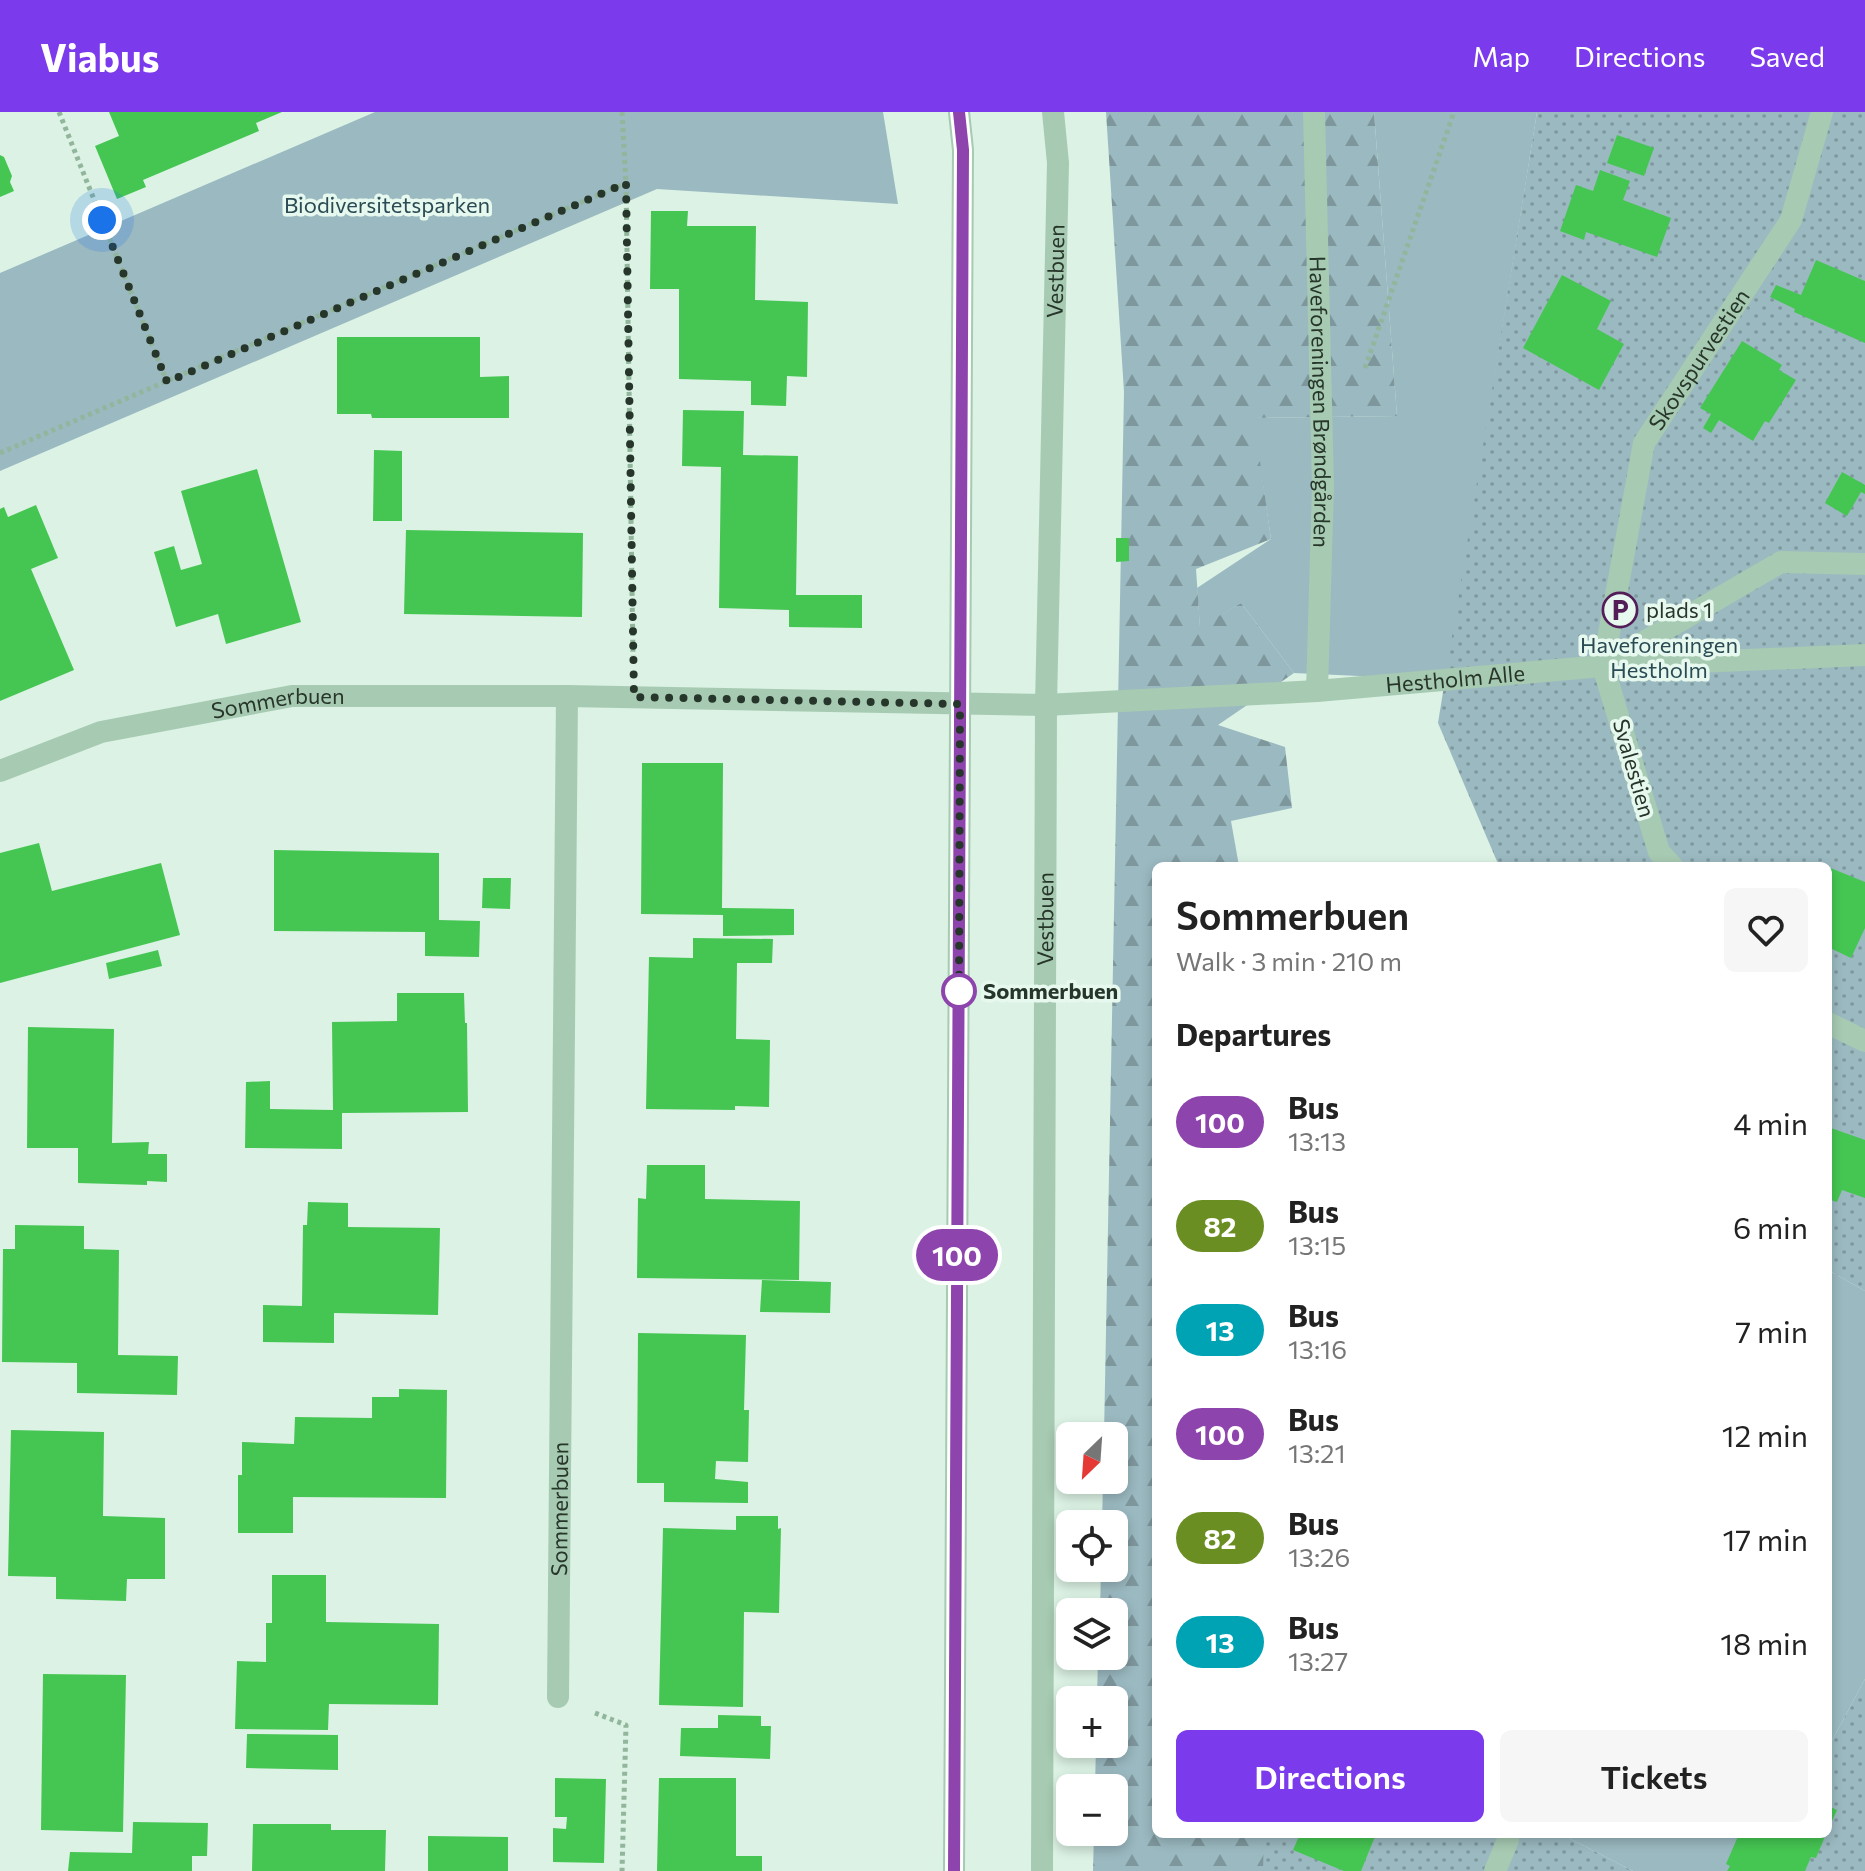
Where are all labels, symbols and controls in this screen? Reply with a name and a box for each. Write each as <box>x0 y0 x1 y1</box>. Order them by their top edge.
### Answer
text: Viabus <box>40 33 159 80</box>
text: Map <box>1472 39 1530 73</box>
text: Directions <box>1574 39 1705 73</box>
text: Saved <box>1749 39 1825 73</box>
park label: Biodiversitetsparken <box>284 191 490 218</box>
your location <box>82 200 122 240</box>
street label: Vestbuen <box>1041 224 1070 318</box>
street label: Haveforeningen Brøndgården <box>1304 256 1337 548</box>
street label: Skovspurvestien <box>1642 284 1755 435</box>
parking icon: plads 1 <box>1601 591 1639 629</box>
place label: plads 1 <box>1646 596 1712 623</box>
park label: Haveforeningen Hestholm <box>1580 631 1738 683</box>
street label: Hestholm Alle <box>1384 659 1526 698</box>
street label: Sommerbuen <box>209 682 345 724</box>
street label: Svalestien <box>1608 716 1661 820</box>
street label: Vestbuen <box>1031 872 1058 966</box>
button: heart <box>1724 888 1808 972</box>
text: Sommerbuen <box>1176 891 1409 938</box>
text: Walk · 3 min · 210 m <box>1176 945 1402 976</box>
marker: Sommerbuen <box>942 974 976 1008</box>
place label: Sommerbuen <box>983 977 1118 1004</box>
text: Departures <box>1176 1015 1331 1052</box>
text: Bus <box>1288 1088 1339 1125</box>
text: 4 min <box>1733 1104 1808 1141</box>
text: 100 <box>1195 1105 1245 1139</box>
text: 13:13 <box>1288 1125 1346 1156</box>
text: Bus <box>1288 1192 1339 1229</box>
text: 6 min <box>1733 1208 1808 1245</box>
text: 82 <box>1203 1209 1237 1243</box>
line badge: 100 <box>911 1229 1003 1281</box>
text: 13:15 <box>1288 1229 1346 1260</box>
text: 100 <box>932 1238 982 1272</box>
text: Bus <box>1288 1296 1339 1333</box>
text: 7 min <box>1735 1312 1808 1349</box>
text: 13 <box>1206 1313 1234 1347</box>
text: 13:16 <box>1288 1333 1347 1364</box>
text: Bus <box>1288 1400 1339 1437</box>
text: 12 min <box>1722 1416 1808 1453</box>
text: 100 <box>1195 1417 1245 1451</box>
north arrow <box>1056 1422 1128 1494</box>
map controls <box>1056 1422 1128 1846</box>
text: 13:21 <box>1288 1437 1346 1468</box>
street label: Sommerbuen <box>545 1442 573 1576</box>
text: Bus <box>1288 1504 1339 1541</box>
button: locate <box>1056 1510 1128 1582</box>
text: 17 min <box>1723 1520 1808 1557</box>
text: 82 <box>1203 1521 1237 1555</box>
text: 13:26 <box>1288 1541 1350 1572</box>
button: layers <box>1056 1598 1128 1670</box>
text: Bus <box>1288 1608 1339 1645</box>
text: 18 min <box>1720 1624 1808 1661</box>
text: 13 <box>1206 1625 1234 1659</box>
text: 13:27 <box>1288 1645 1348 1676</box>
button: + <box>1056 1686 1128 1758</box>
button: Directions <box>1176 1730 1484 1822</box>
button: Tickets <box>1500 1730 1808 1822</box>
button: − <box>1056 1774 1128 1846</box>

